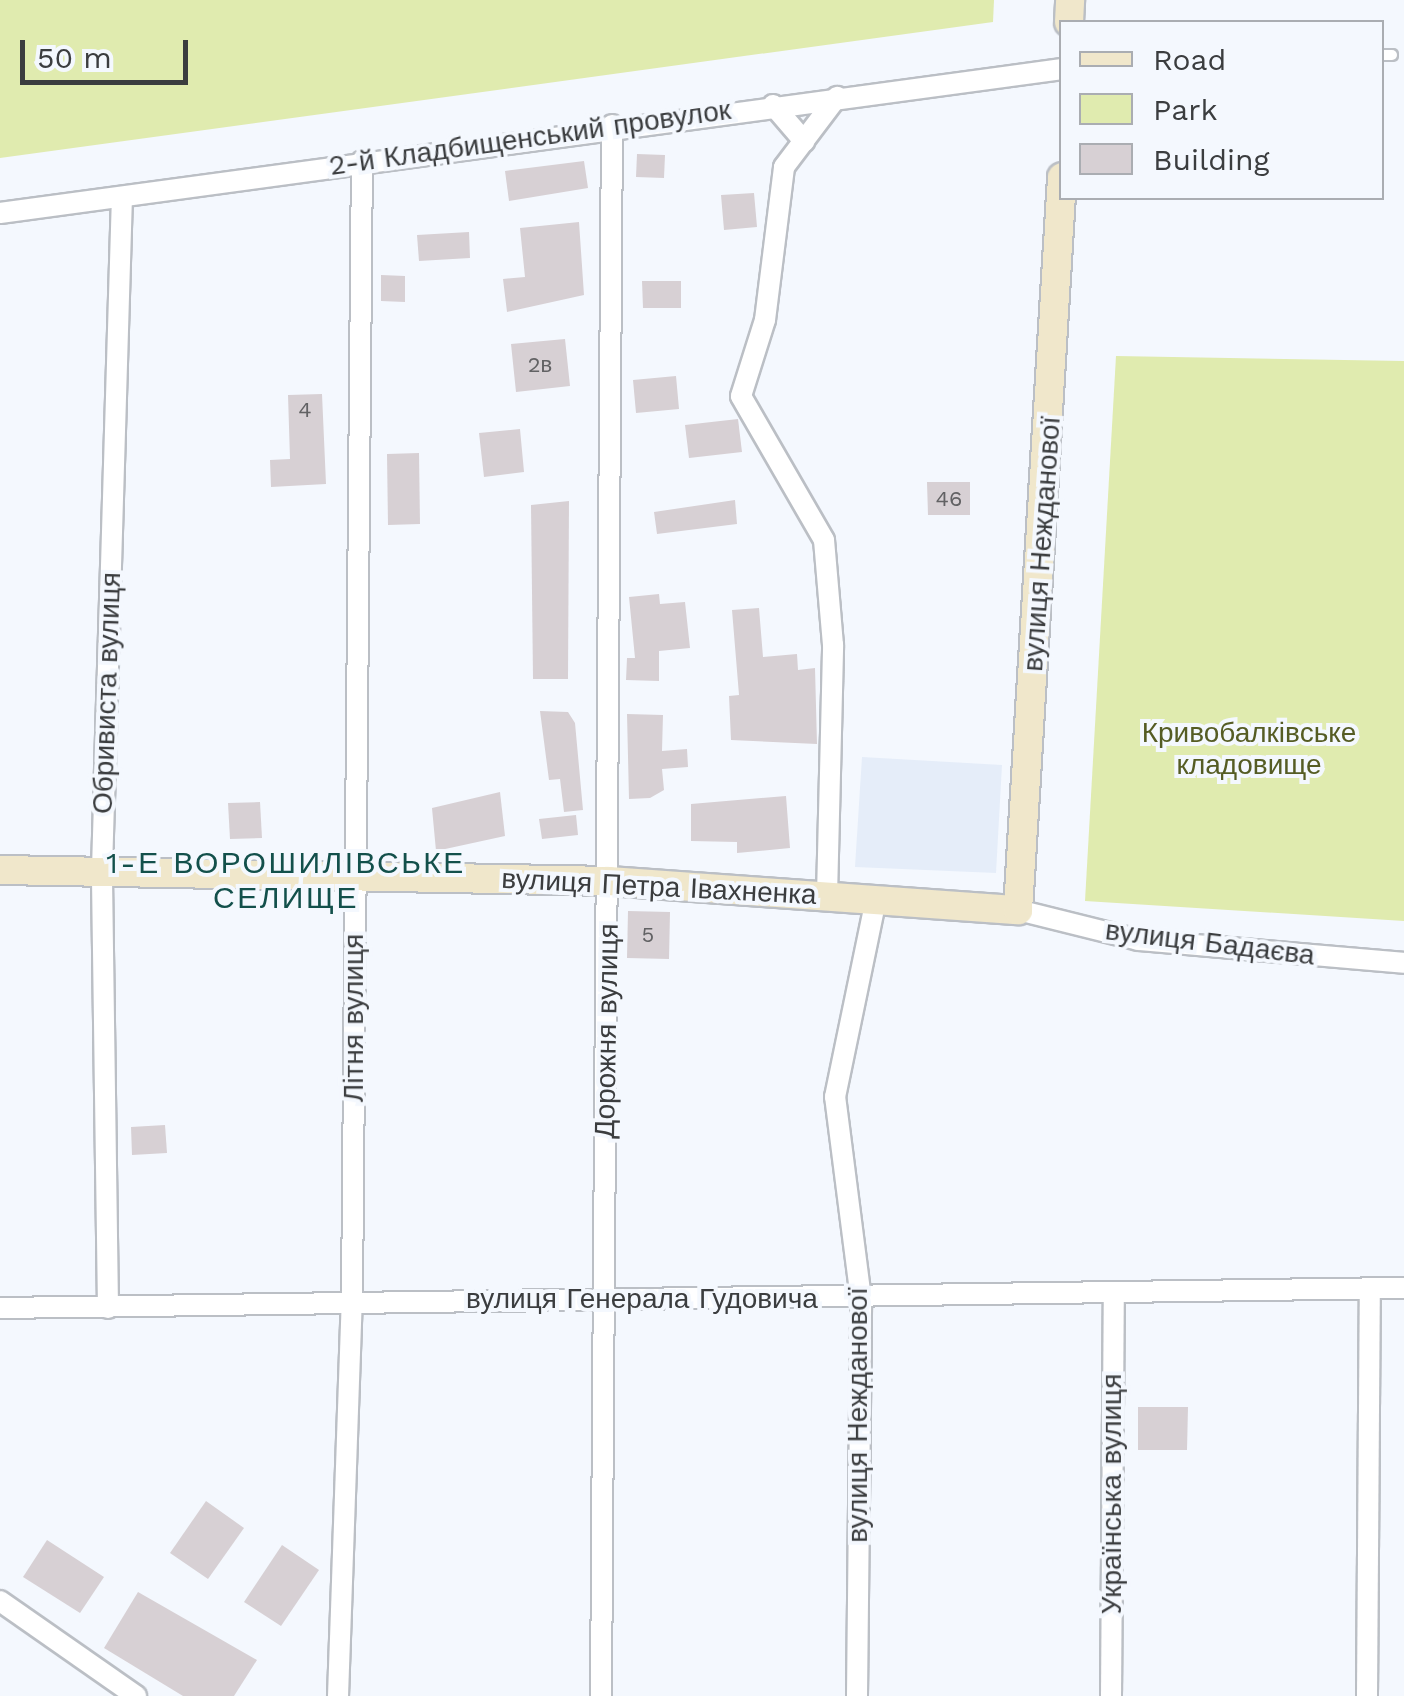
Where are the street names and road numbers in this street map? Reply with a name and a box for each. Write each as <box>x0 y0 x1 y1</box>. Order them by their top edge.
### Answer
street label: 2-й Кладбищенський провулок <box>327 93 733 183</box>
street label: вулиця Нежданової <box>1016 415 1068 673</box>
street label: Обривиста вулиця <box>86 571 128 815</box>
street label: вулиця Петра Івахненка <box>501 862 817 912</box>
street label: вулиця Бадаєва <box>1103 913 1317 973</box>
street label: Дорожня вулиця <box>588 923 626 1139</box>
street label: Літня вулиця <box>337 934 371 1102</box>
street label: вулиця Генерала Гудовича <box>466 1282 818 1316</box>
street label: вулиця Нежданової <box>841 1287 875 1543</box>
street label: Українська вулиця <box>1095 1374 1129 1614</box>

